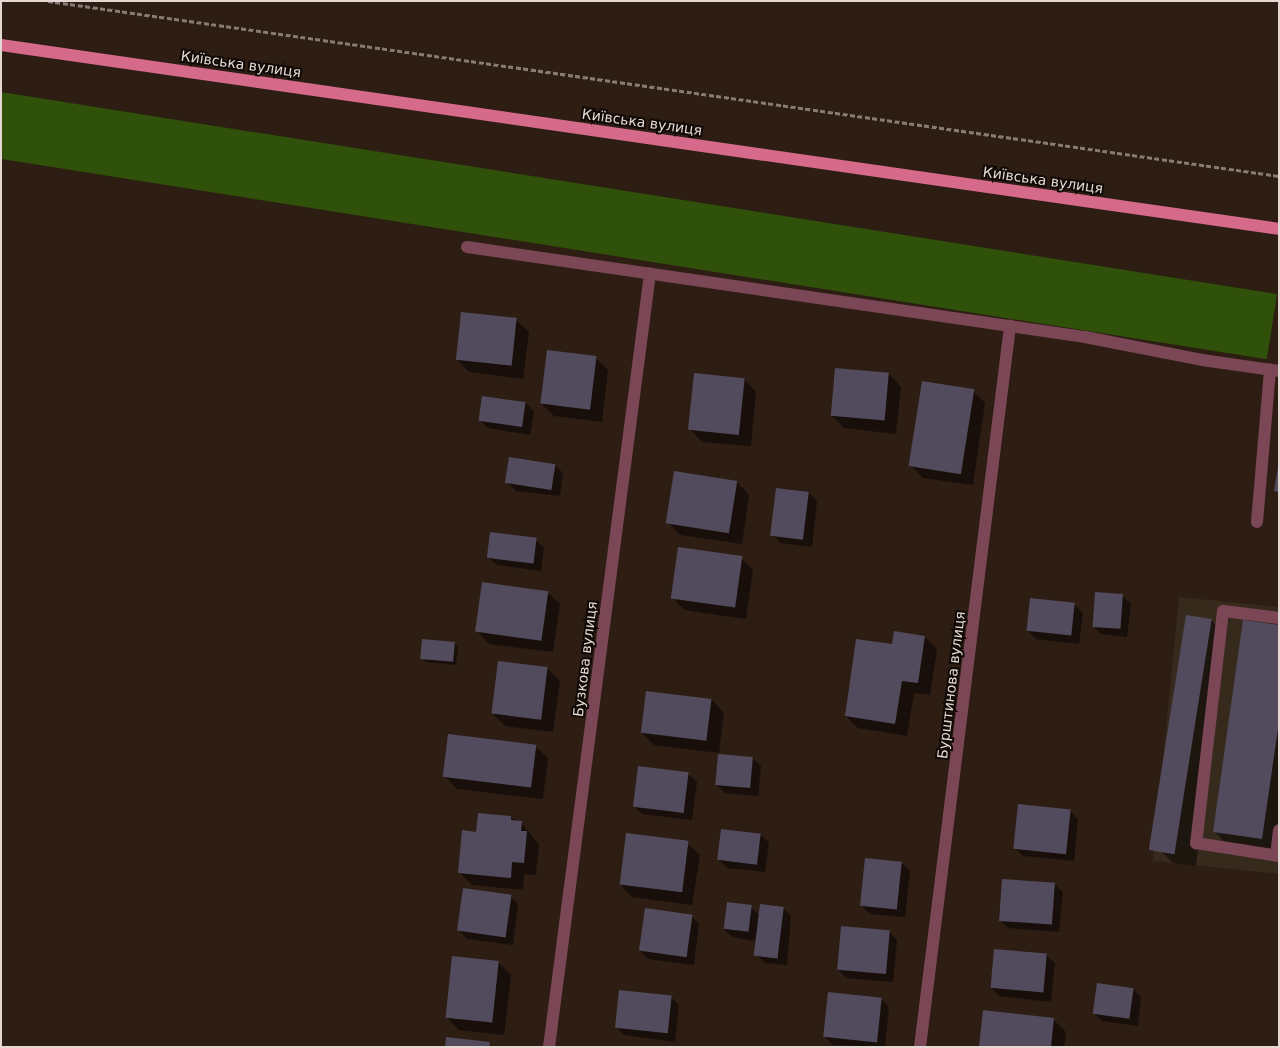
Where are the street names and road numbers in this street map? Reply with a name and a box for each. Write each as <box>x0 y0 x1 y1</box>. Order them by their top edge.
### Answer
street label: Київська вулиця <box>180 47 302 81</box>
street label: Київська вулиця <box>581 105 703 139</box>
street label: Київська вулиця <box>982 163 1104 197</box>
street label: Бузкова вулиця <box>570 600 600 718</box>
street label: Бурштинова вулиця <box>934 610 968 760</box>

